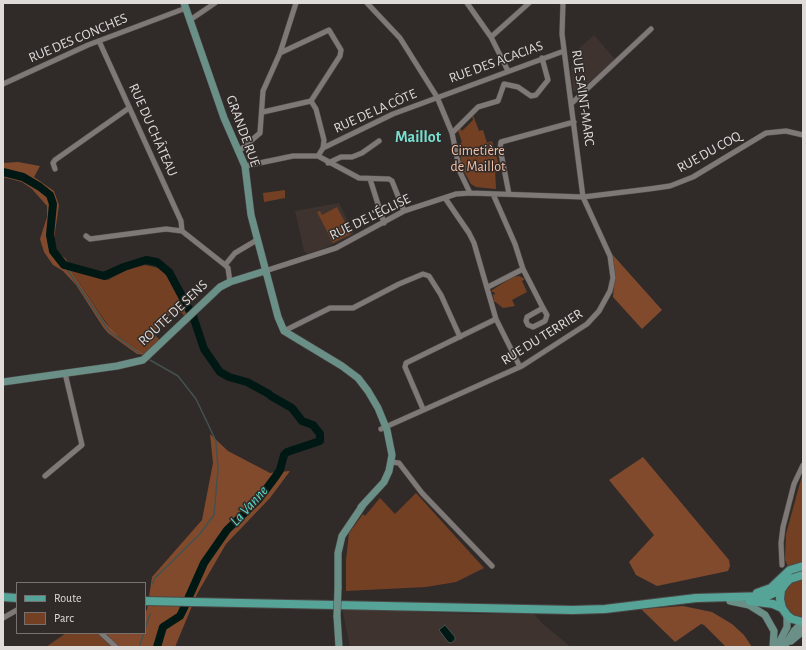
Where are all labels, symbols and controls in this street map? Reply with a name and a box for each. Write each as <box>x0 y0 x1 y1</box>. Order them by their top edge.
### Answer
street label: RUE DES CONCHES <box>26 10 130 66</box>
street label: RUE DES ACACIAS <box>447 37 545 87</box>
street label: RUE SAINT-MARC <box>568 49 598 147</box>
street label: RUE DU CHÂTEAU <box>125 81 181 179</box>
street label: RUE DE LA CÔTE <box>331 85 419 137</box>
street label: GRANDE RUE <box>222 93 264 169</box>
district label: Maillot <box>395 127 441 147</box>
street label: RUE DU COQ <box>674 128 744 176</box>
park label: Cimetière de Maillot <box>450 143 506 176</box>
street label: RUE DE L'ÉGLISE <box>327 190 413 244</box>
street label: ROUTE DE SENS <box>135 277 211 349</box>
street label: RUE DU TERRIER <box>498 305 586 369</box>
water label: La Vanne <box>226 482 272 530</box>
legend <box>16 582 146 634</box>
text: Route <box>54 592 81 604</box>
text: Parc <box>54 612 74 624</box>

